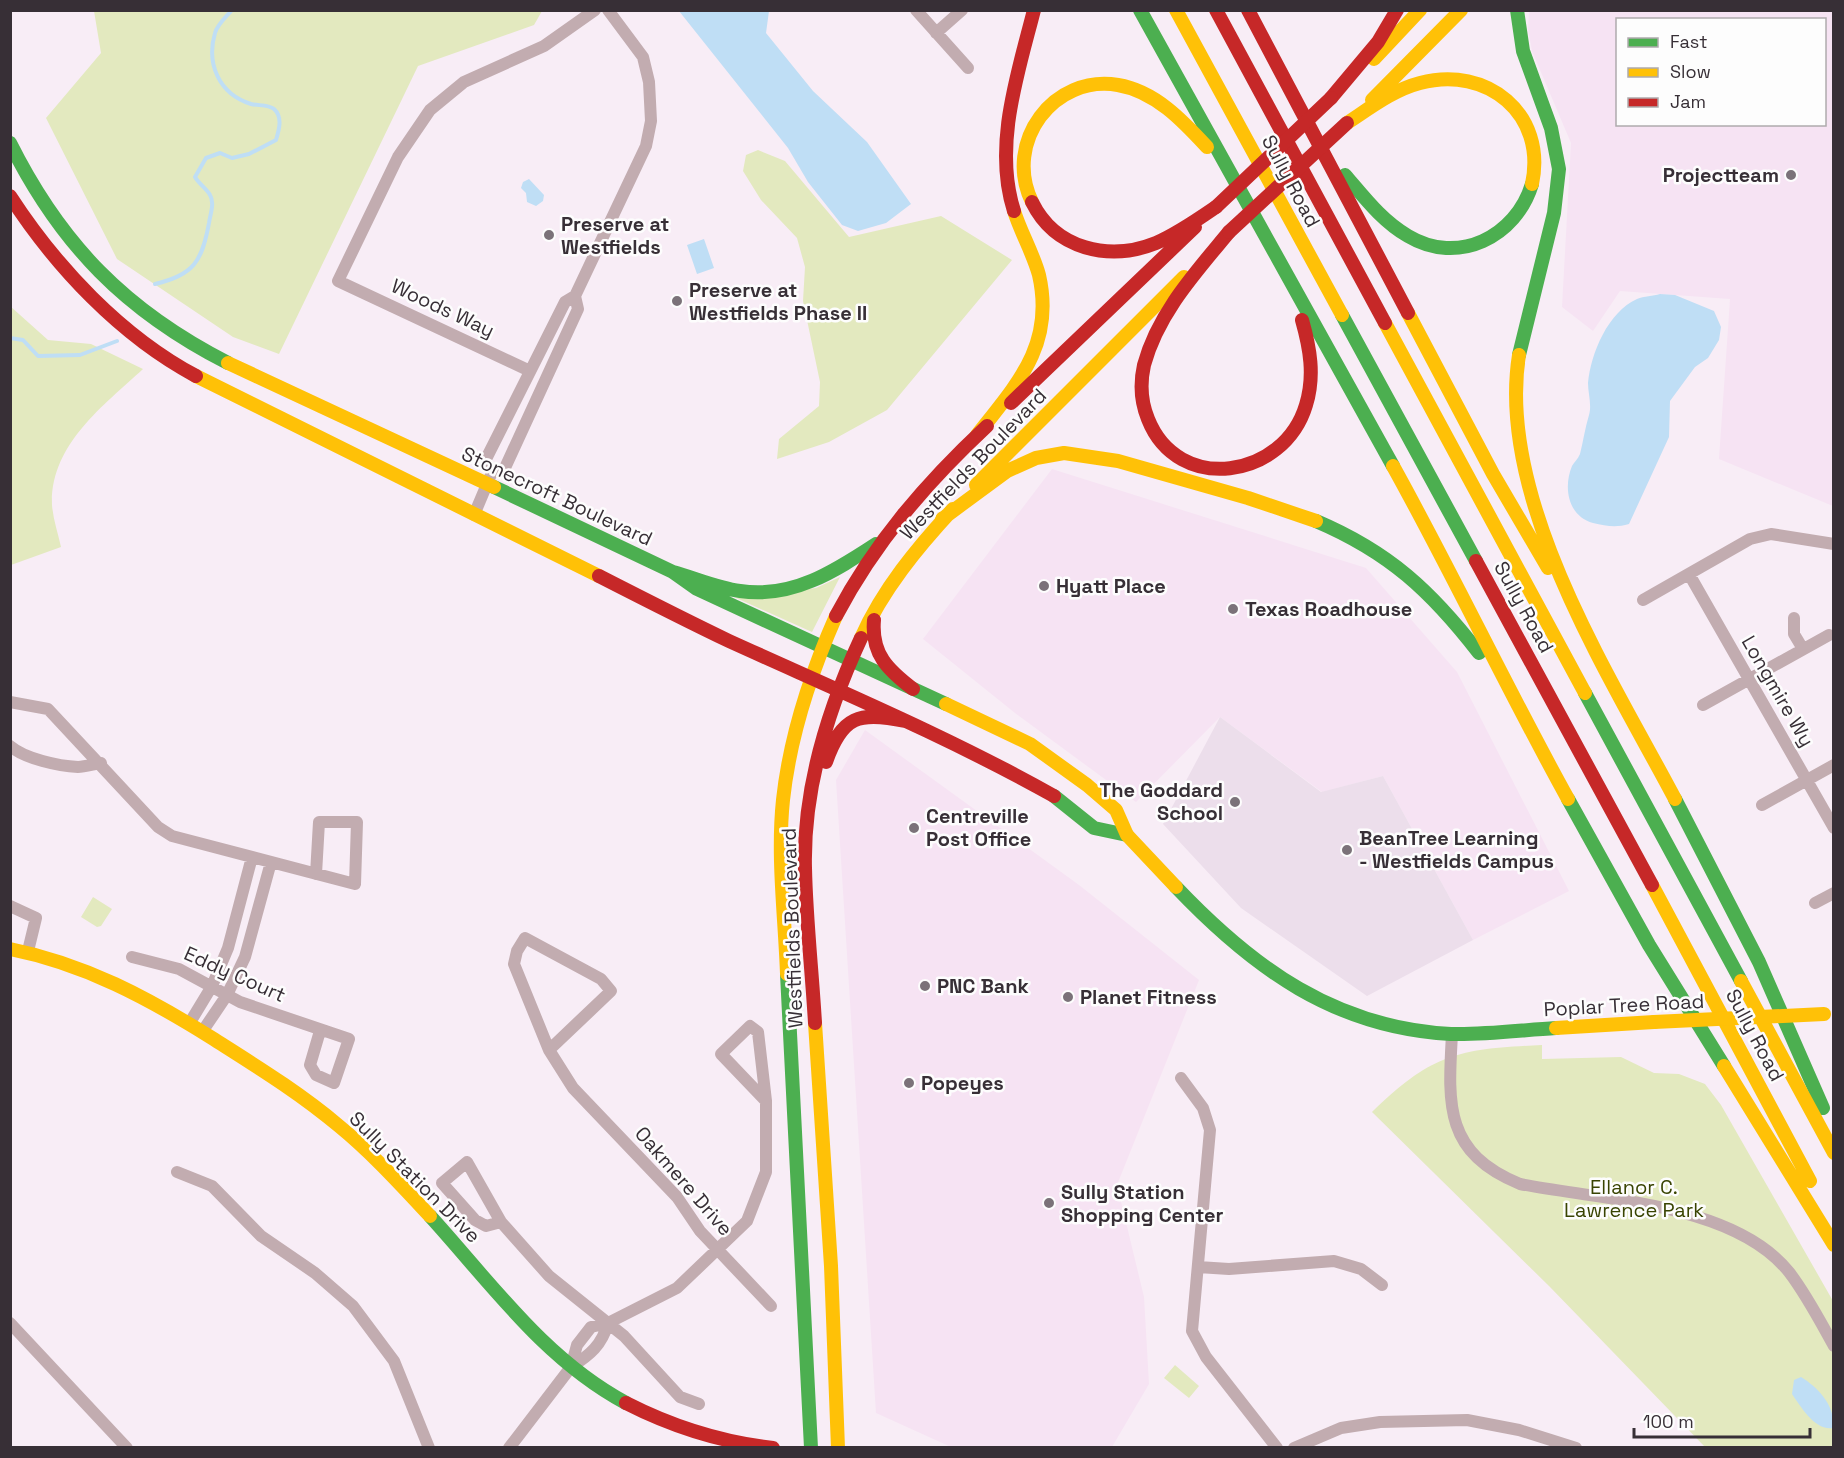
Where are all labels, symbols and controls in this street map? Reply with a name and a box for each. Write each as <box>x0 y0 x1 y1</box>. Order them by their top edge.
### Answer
legend <box>1616 18 1826 126</box>
text: Fast <box>1670 30 1707 53</box>
text: Slow <box>1670 60 1711 83</box>
text: Jam <box>1670 90 1706 113</box>
street label: Sully Road <box>1256 130 1326 232</box>
place label: Projectteam <box>1663 162 1779 188</box>
marker: Projectteam <box>1784 168 1798 182</box>
place label: Preserve at Westfields <box>561 211 669 260</box>
marker: Preserve at Westfields <box>542 228 556 242</box>
street label: Woods Way <box>387 273 499 343</box>
place label: Preserve at Westfields Phase II <box>689 277 867 326</box>
marker: Preserve at Westfields Phase II <box>670 294 684 308</box>
street label: Westfields Boulevard <box>894 383 1052 545</box>
street label: Stonecroft Boulevard <box>457 440 657 552</box>
street label: Sully Road <box>1488 557 1560 657</box>
place label: Hyatt Place <box>1056 573 1166 599</box>
marker: Hyatt Place <box>1037 579 1051 593</box>
place label: Texas Roadhouse <box>1245 596 1412 622</box>
marker: Texas Roadhouse <box>1226 602 1240 616</box>
street label: Longmire Wy <box>1736 631 1820 751</box>
place label: The Goddard School <box>1099 777 1223 826</box>
marker: The Goddard School <box>1228 795 1242 809</box>
place label: Centreville Post Office <box>926 803 1031 852</box>
marker: Centreville Post Office <box>907 821 921 835</box>
place label: BeanTree Learning - Westfields Campus <box>1359 825 1554 874</box>
street label: Westfields Boulevard <box>776 827 808 1029</box>
marker: BeanTree Learning - Westfields Campus <box>1340 843 1354 857</box>
street label: Eddy Court <box>180 940 290 1008</box>
place label: PNC Bank <box>937 973 1029 999</box>
marker: PNC Bank <box>918 979 932 993</box>
place label: Planet Fitness <box>1080 984 1217 1010</box>
street label: Sully Road <box>1720 984 1790 1086</box>
street label: Poplar Tree Road <box>1543 988 1705 1022</box>
marker: Planet Fitness <box>1061 990 1075 1004</box>
place label: Popeyes <box>921 1070 1004 1096</box>
marker: Popeyes <box>902 1076 916 1090</box>
street label: Sully Station Drive <box>344 1106 486 1248</box>
street label: Oakmere Drive <box>629 1121 739 1241</box>
park label: Ellanor C. Lawrence Park <box>1564 1174 1704 1223</box>
place label: Sully Station Shopping Center <box>1061 1179 1223 1228</box>
marker: Sully Station Shopping Center <box>1042 1196 1056 1210</box>
scale bar <box>1634 1401 1810 1439</box>
text: 100 m <box>1643 1410 1694 1433</box>

